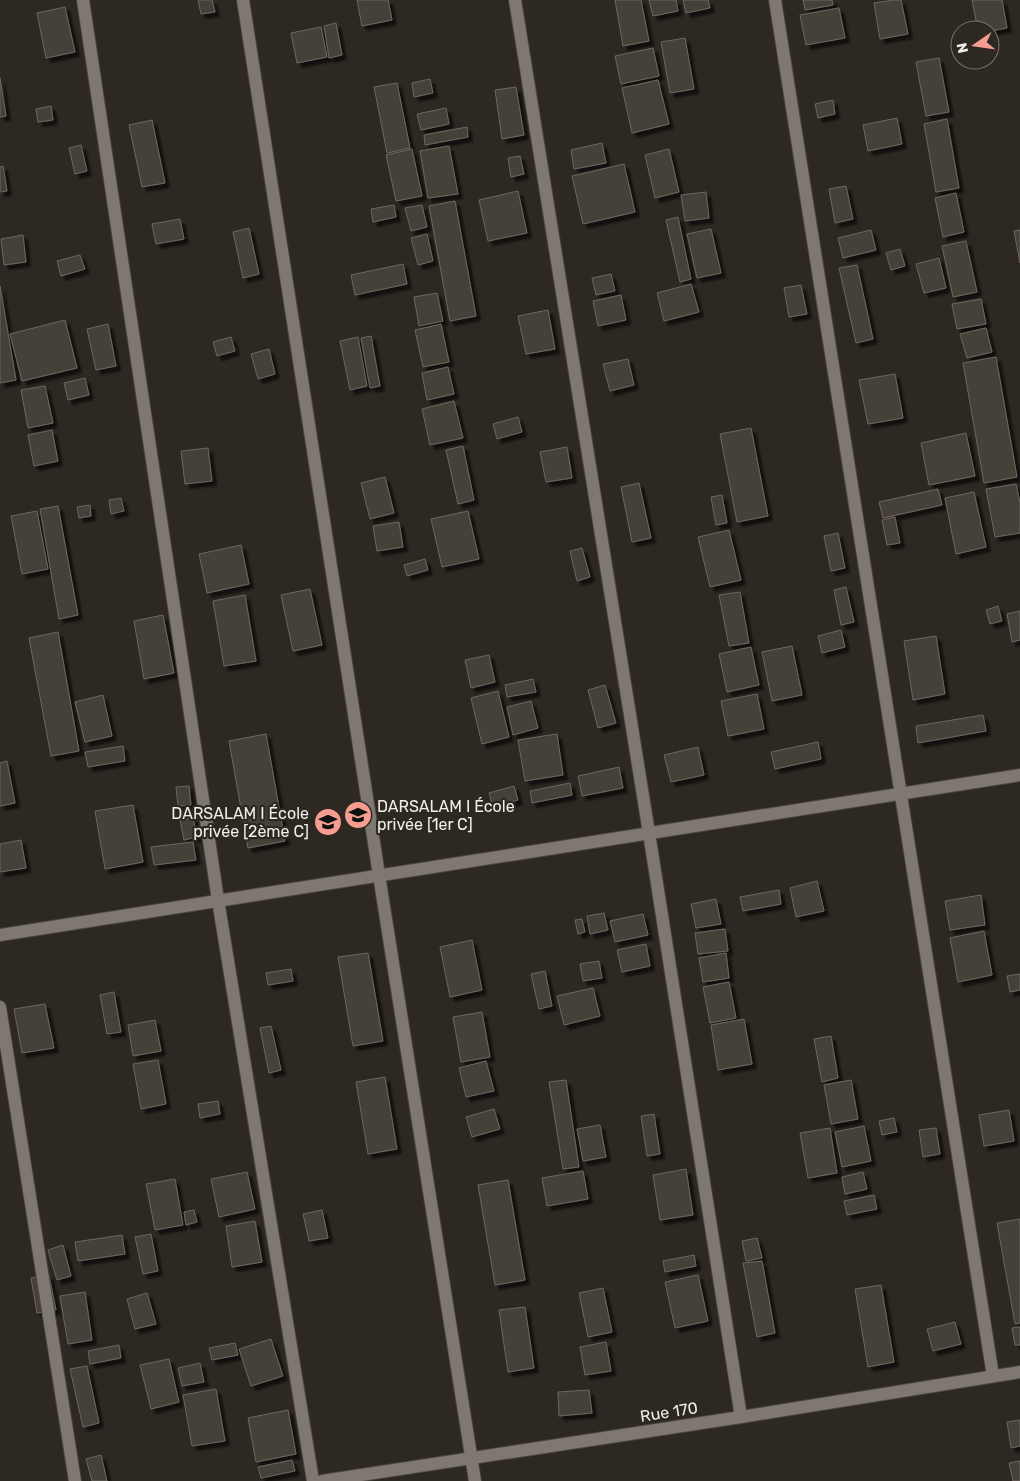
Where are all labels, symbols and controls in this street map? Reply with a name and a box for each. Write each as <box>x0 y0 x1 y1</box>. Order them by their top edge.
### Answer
north arrow <box>950 20 1000 70</box>
text: N <box>953 41 972 55</box>
place label: DARSALAM I École privée [1er C] <box>377 797 515 834</box>
school or university icon: DARSALAM I École privée [1er C] <box>343 800 373 830</box>
place label: DARSALAM I École privée [2ème C] <box>171 804 309 841</box>
school or university icon: DARSALAM I École privée [2ème C] <box>313 807 343 837</box>
street label: Rue 170 <box>639 1398 699 1426</box>

